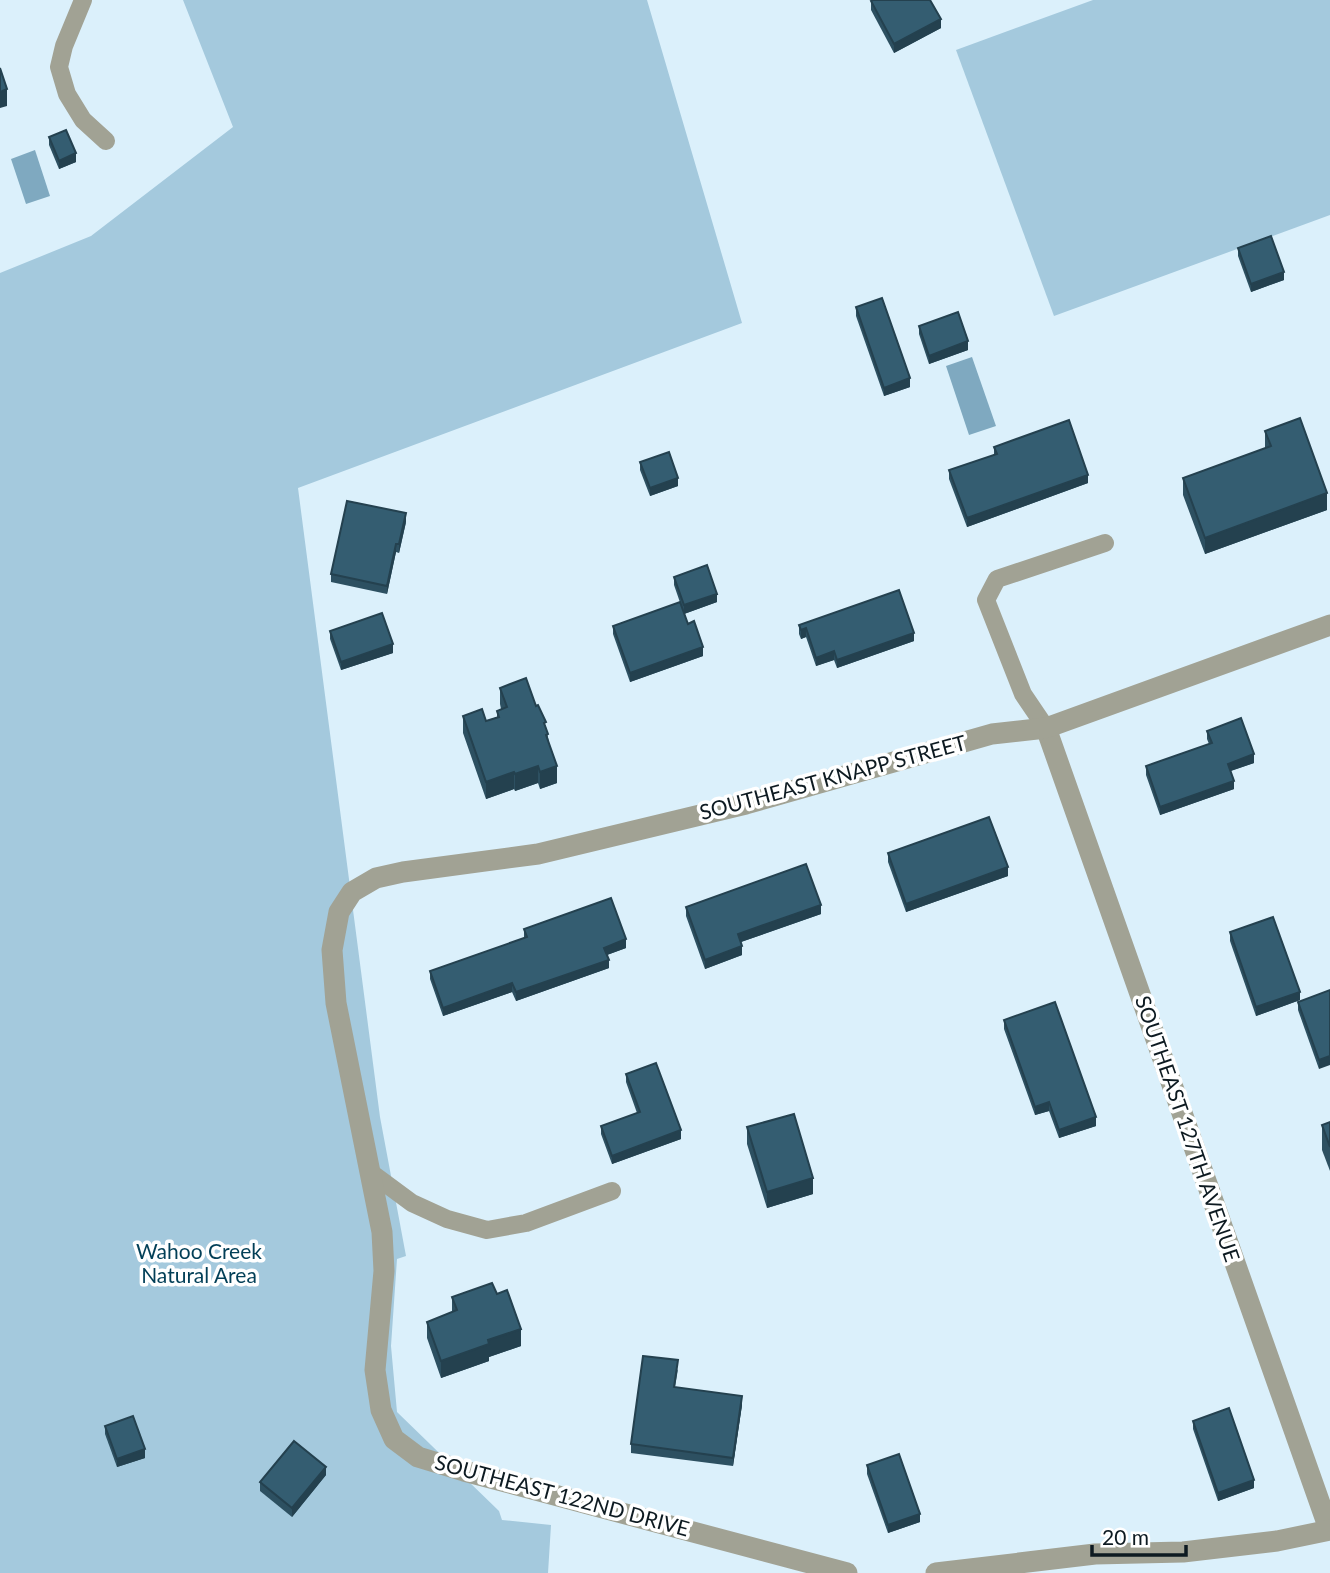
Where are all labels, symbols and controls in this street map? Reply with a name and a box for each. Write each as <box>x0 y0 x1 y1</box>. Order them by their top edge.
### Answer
street label: SOUTHEAST KNAPP STREET <box>697 729 969 824</box>
street label: SOUTHEAST 127TH AVENUE <box>1131 992 1246 1265</box>
park label: Wahoo Creek Natural Area <box>136 1238 262 1287</box>
street label: SOUTHEAST 122ND DRIVE <box>432 1449 692 1541</box>
scale bar <box>1092 1514 1186 1558</box>
text: 20 m <box>1102 1524 1149 1549</box>

